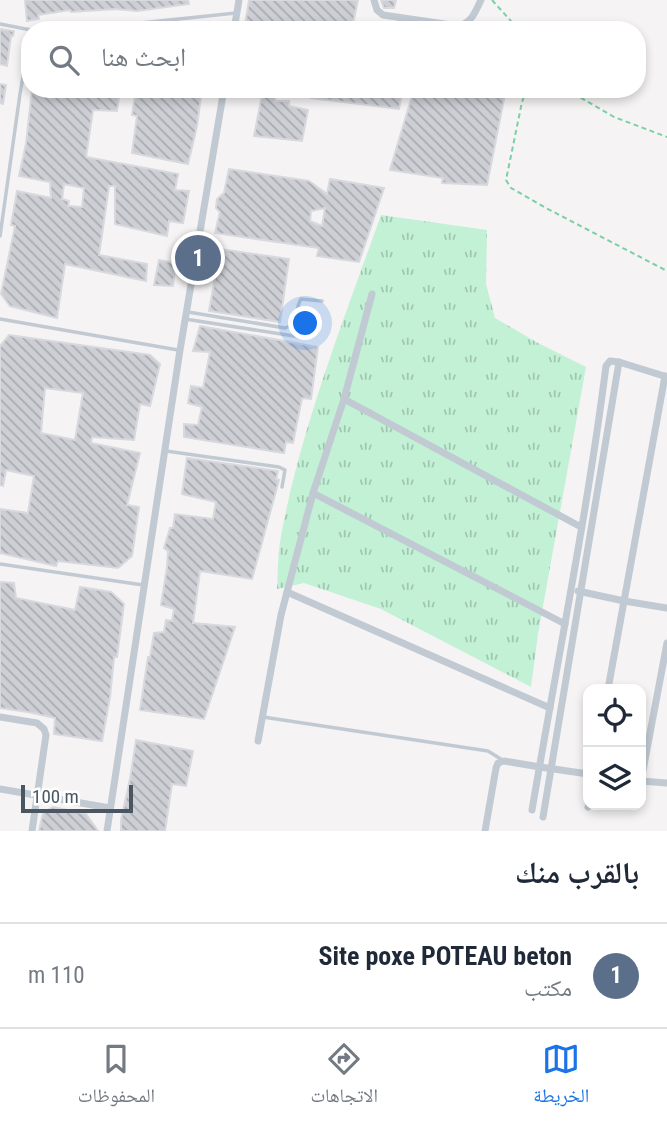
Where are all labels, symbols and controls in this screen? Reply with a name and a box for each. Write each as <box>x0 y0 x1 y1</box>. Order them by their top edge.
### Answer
search box <box>21 21 646 98</box>
icon: search <box>45 41 83 79</box>
text: ابحث هنا <box>101 42 186 72</box>
pin: 1 <box>175 232 221 284</box>
your location <box>288 306 322 340</box>
map controls <box>583 684 646 810</box>
button: locate <box>583 684 646 747</box>
button: layers <box>583 747 646 810</box>
scale bar <box>21 782 133 814</box>
text: 100 m <box>32 785 79 808</box>
text: بالقرب منك <box>515 855 639 890</box>
text: Site poxe POTEAU beton <box>318 941 572 971</box>
text: 110 m <box>28 962 85 989</box>
text: 1 <box>610 962 622 989</box>
text: مكتب <box>524 975 572 1002</box>
tab: المحفوظات <box>78 1040 155 1114</box>
tab: الاتجاهات <box>310 1040 378 1114</box>
tab: الخريطة <box>533 1040 589 1114</box>

